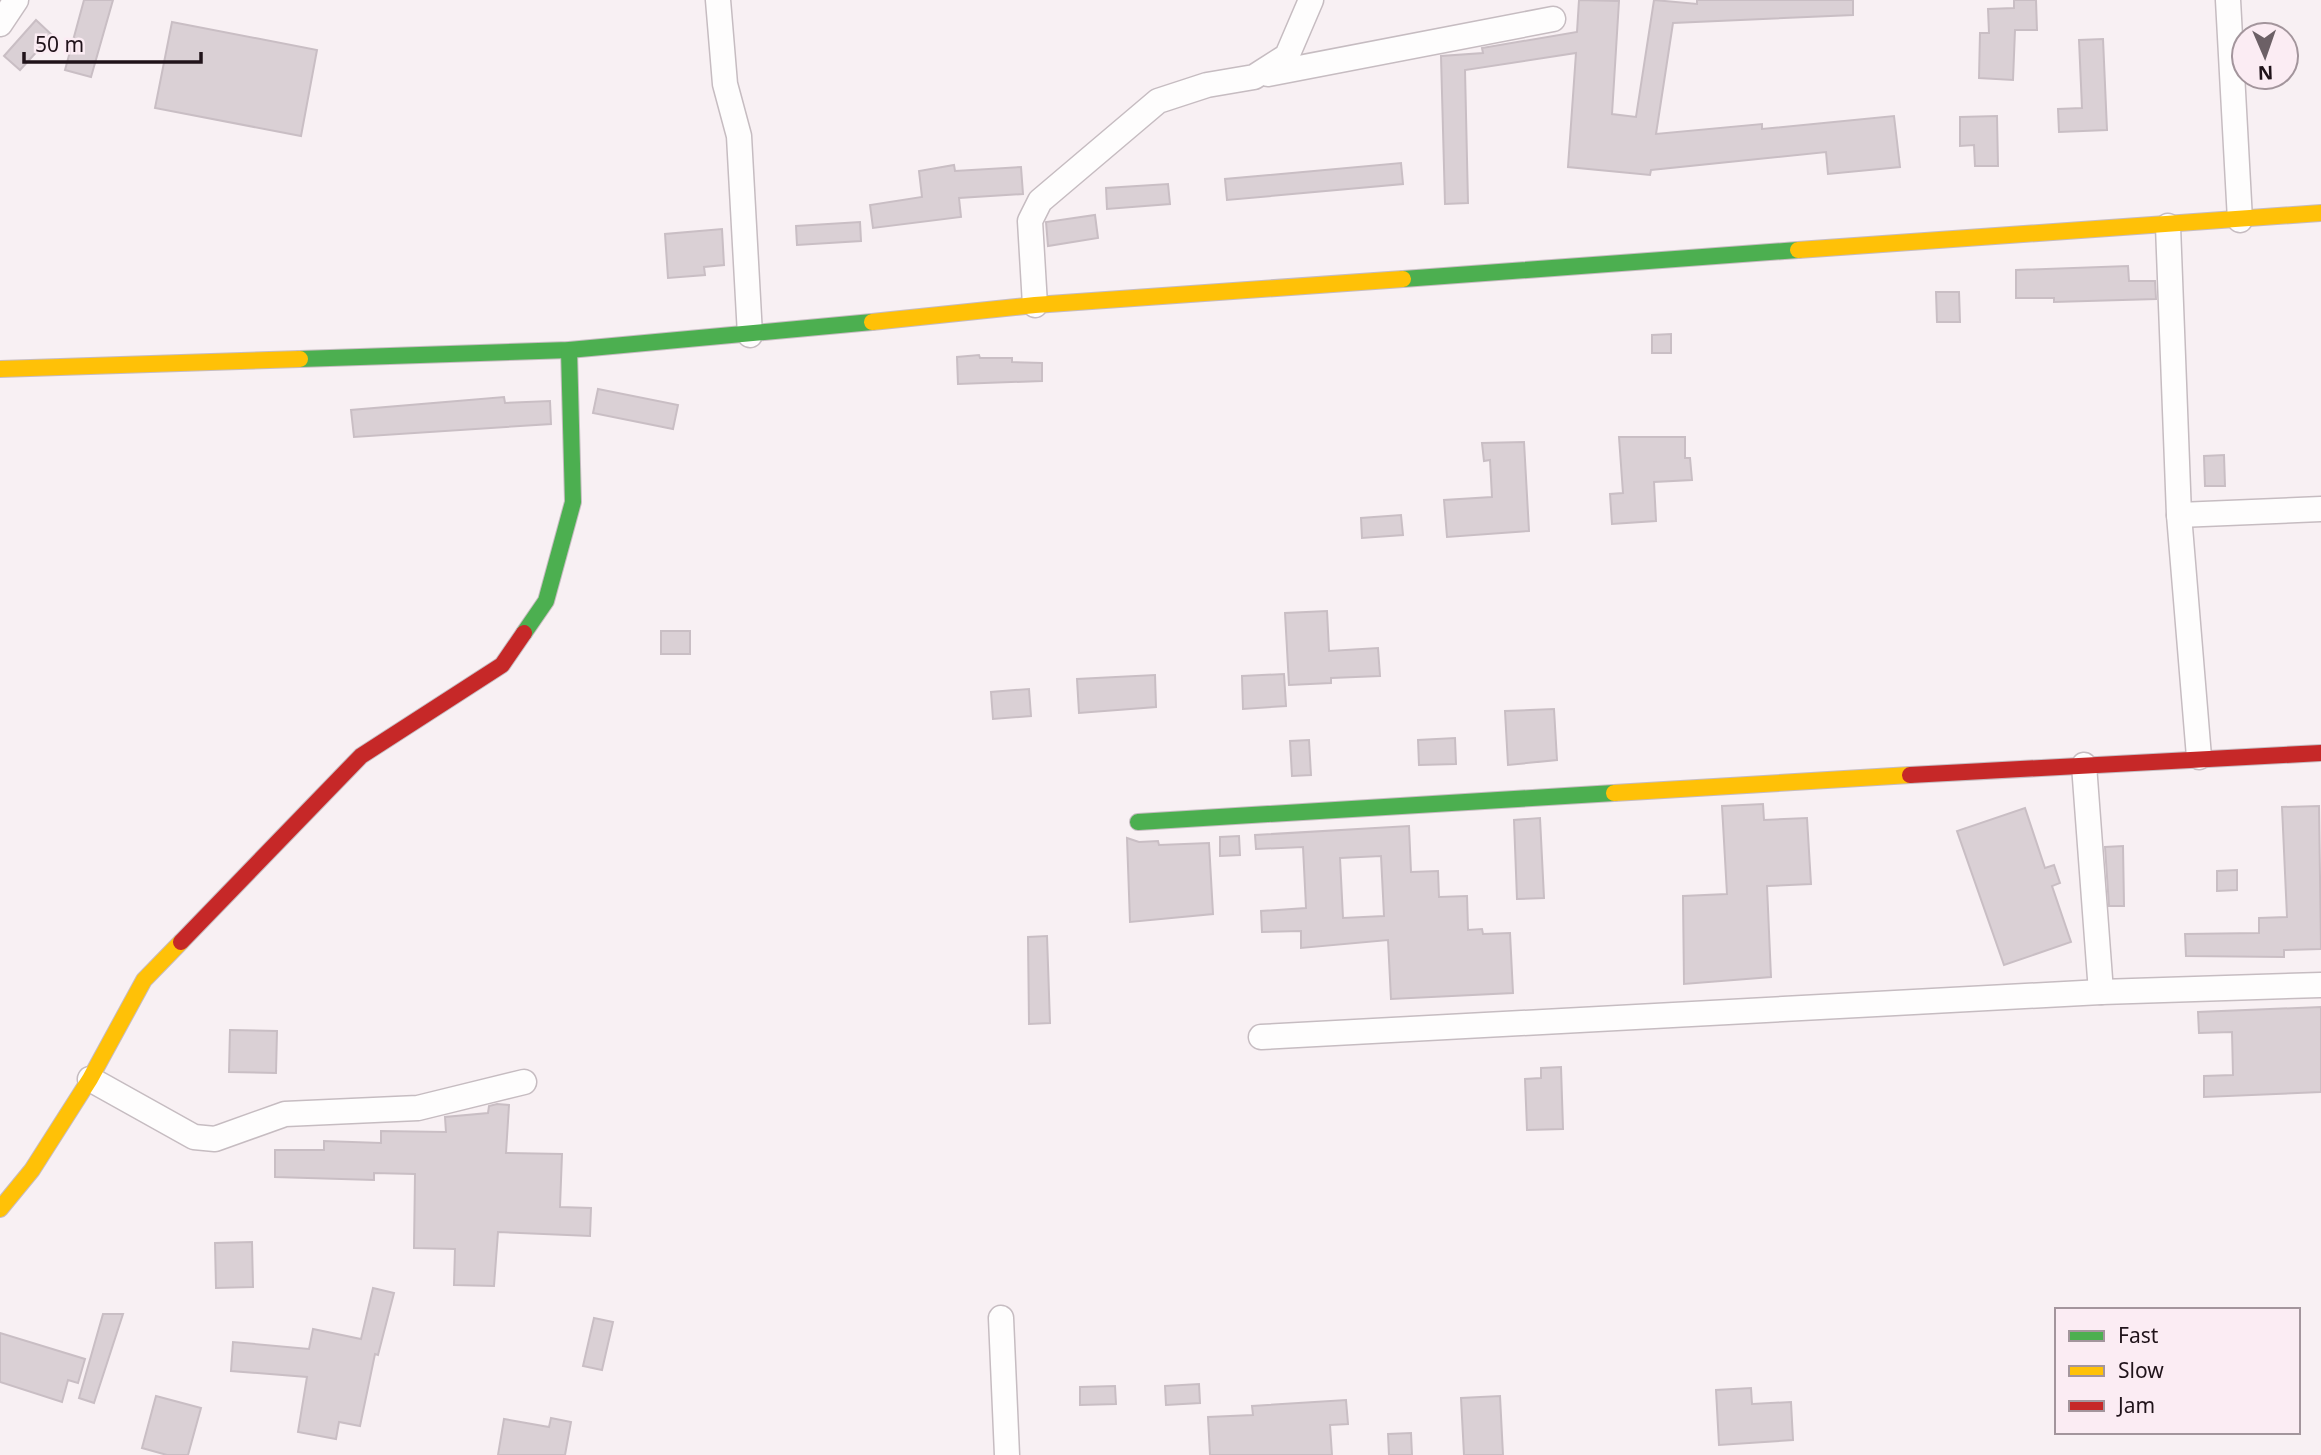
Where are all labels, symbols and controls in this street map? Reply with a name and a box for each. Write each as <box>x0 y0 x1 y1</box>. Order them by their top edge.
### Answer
scale bar <box>24 21 201 65</box>
north arrow <box>2230 21 2300 91</box>
text: 50 m <box>35 30 84 58</box>
text: N <box>2257 60 2274 86</box>
legend <box>2055 1308 2300 1434</box>
text: Fast <box>2118 1321 2159 1349</box>
text: Slow <box>2118 1356 2164 1384</box>
text: Jam <box>2116 1391 2155 1419</box>

